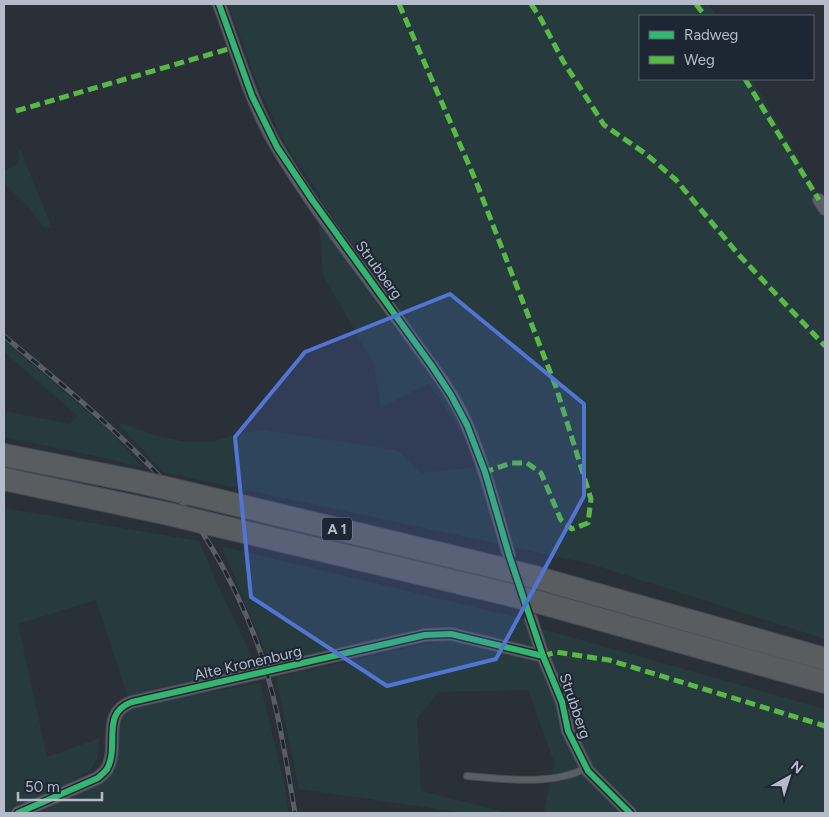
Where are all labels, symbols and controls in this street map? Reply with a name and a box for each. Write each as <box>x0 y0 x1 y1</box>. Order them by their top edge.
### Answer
legend <box>639 15 814 80</box>
text: Radweg <box>684 26 738 44</box>
text: Weg <box>684 51 715 69</box>
street label: Strubberg <box>352 237 406 303</box>
road number: A 1 <box>322 518 352 540</box>
street label: Alte Kronenburg <box>192 642 304 684</box>
street label: Strubberg <box>555 671 595 741</box>
north arrow <box>764 752 814 802</box>
text: N <box>787 757 806 777</box>
scale bar <box>18 770 101 802</box>
text: 50 m <box>25 778 60 796</box>

